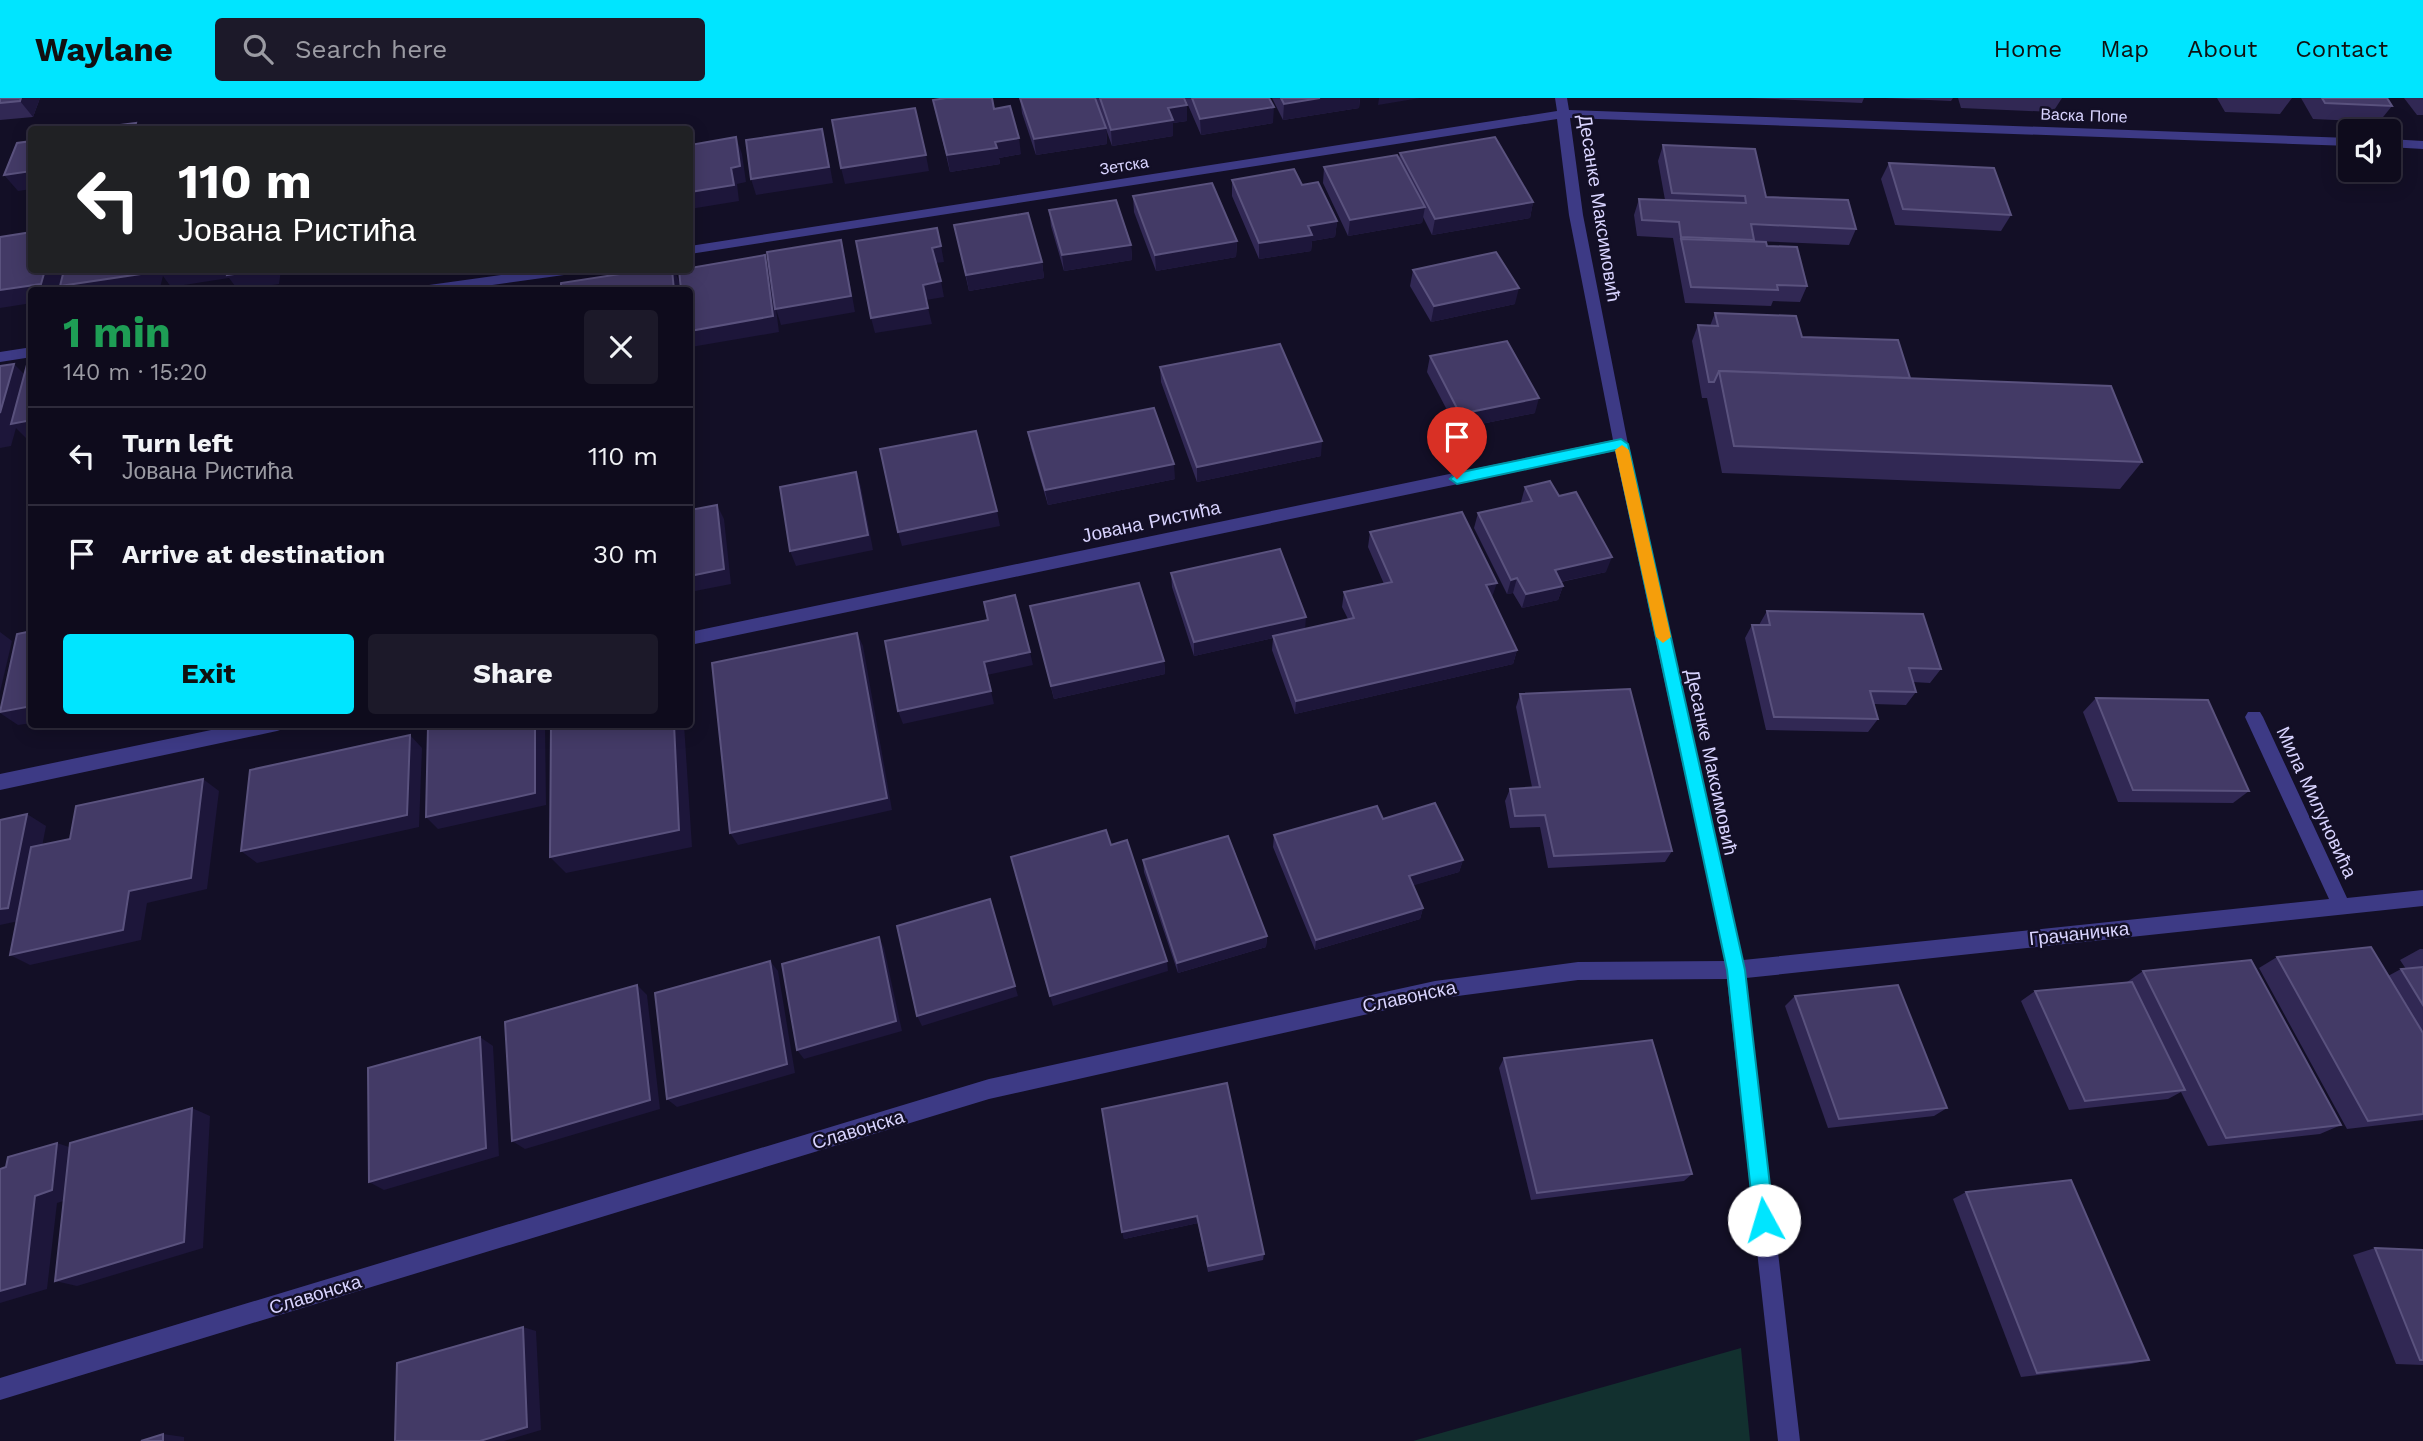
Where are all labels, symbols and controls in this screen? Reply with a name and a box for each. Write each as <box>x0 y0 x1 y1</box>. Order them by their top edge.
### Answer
search box <box>215 18 705 81</box>
text: Waylane <box>35 30 173 69</box>
icon: search <box>239 30 277 68</box>
text: Search here <box>295 34 447 64</box>
text: Home <box>1994 35 2062 63</box>
text: Map <box>2100 35 2149 63</box>
text: About <box>2187 35 2257 63</box>
text: Contact <box>2295 35 2388 63</box>
street label: Васка Попе <box>2040 104 2128 127</box>
street label: Десанке Максимовић <box>1573 113 1626 304</box>
map controls <box>2338 119 2401 182</box>
button: sound <box>2338 119 2401 182</box>
text: 110 m <box>178 152 312 210</box>
street label: Зетска <box>1098 152 1150 179</box>
icon: left <box>63 154 154 245</box>
text: Јована Ристића <box>178 211 416 249</box>
text: 1 min <box>63 308 171 357</box>
button: close <box>584 310 658 384</box>
text: 140 m · 15:20 <box>63 359 207 386</box>
pin <box>1427 407 1487 479</box>
icon: arrive <box>1438 418 1476 456</box>
text: Turn left <box>122 428 233 458</box>
icon: left <box>63 437 101 475</box>
text: 110 m <box>588 441 658 471</box>
text: Јована Ристића <box>122 458 293 485</box>
street label: Јована Ристића <box>1080 495 1223 547</box>
icon: arrive <box>63 535 101 573</box>
text: Arrive at destination <box>122 539 385 569</box>
text: 30 m <box>593 539 658 569</box>
button: Exit <box>63 634 354 714</box>
button: Share <box>368 634 658 714</box>
street label: Десанке Максимовић <box>1681 667 1742 857</box>
street label: Мила Милуновића <box>2271 723 2362 882</box>
street label: Грачаничка <box>2028 917 2131 950</box>
street label: Славонска <box>1360 975 1458 1018</box>
street label: Славонска <box>809 1104 907 1154</box>
position arrow <box>1727 1183 1801 1257</box>
street label: Славонска <box>266 1269 364 1319</box>

